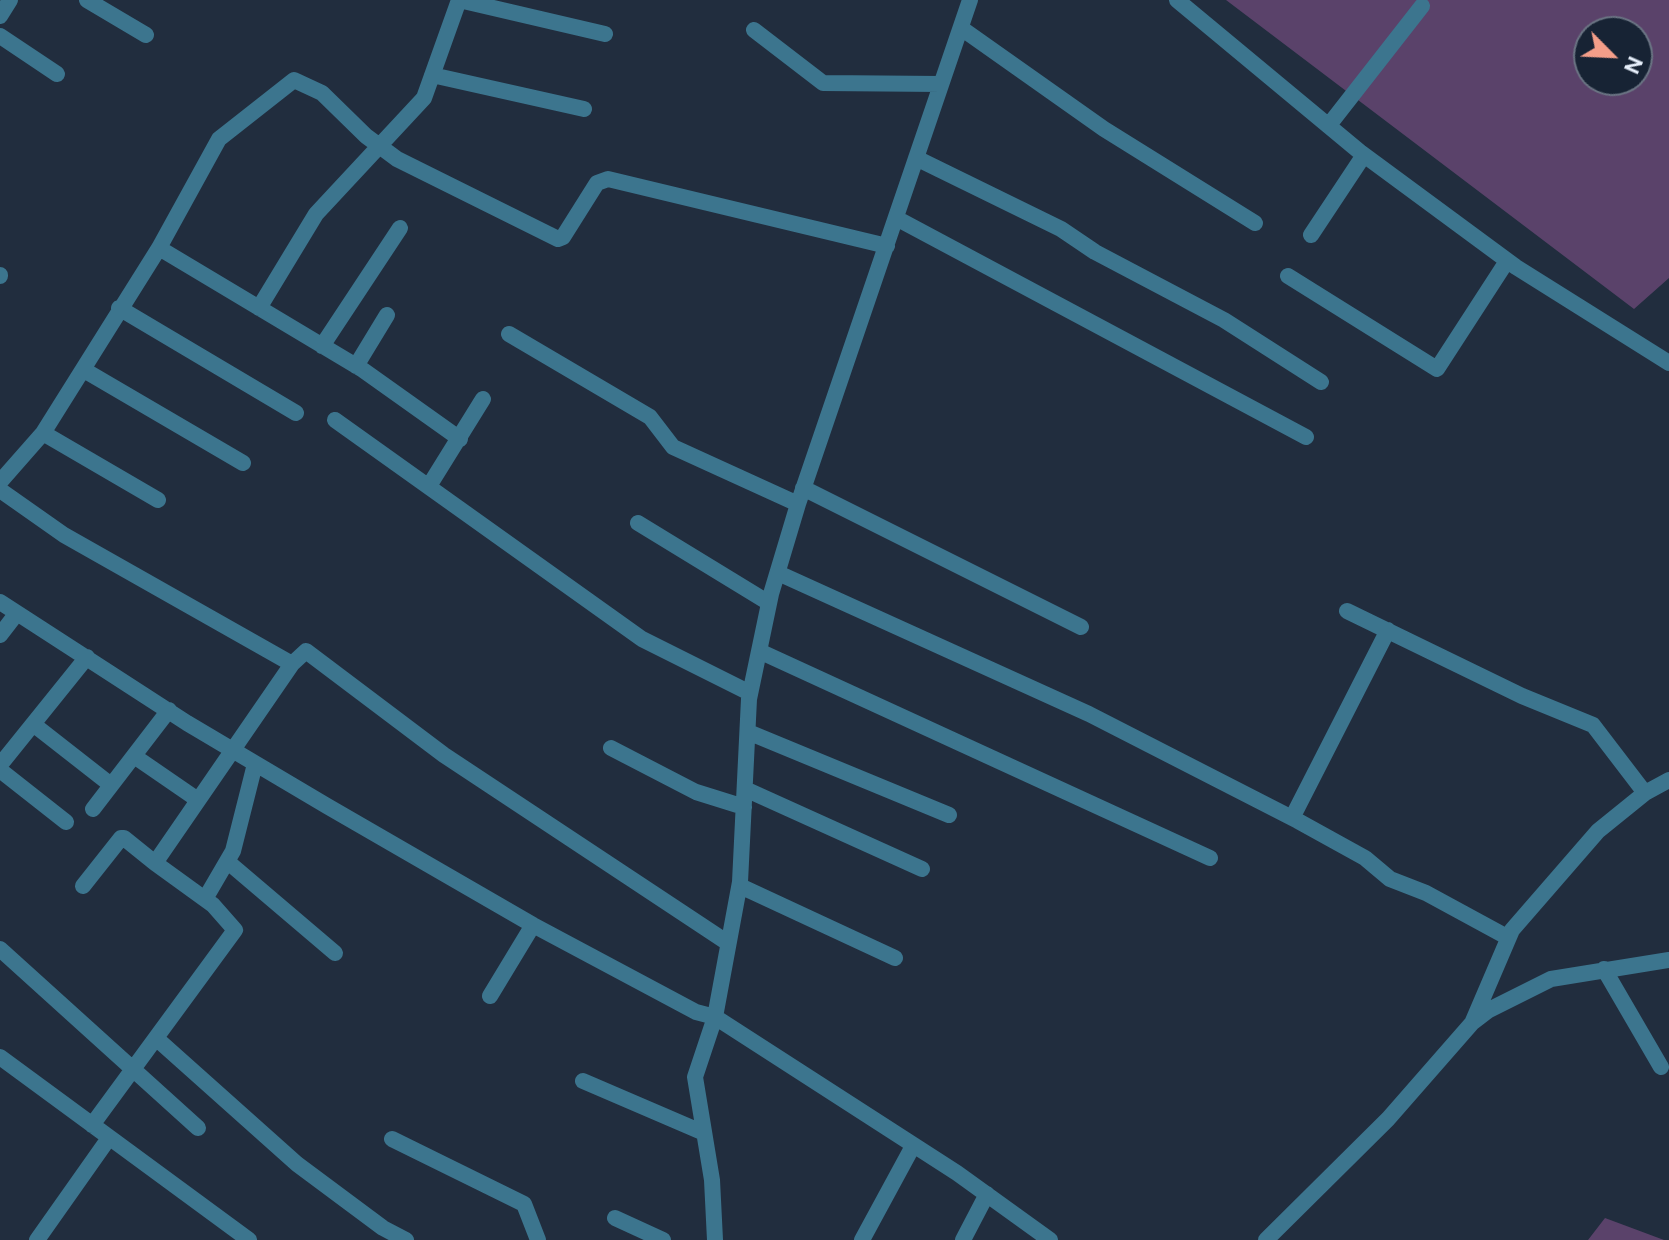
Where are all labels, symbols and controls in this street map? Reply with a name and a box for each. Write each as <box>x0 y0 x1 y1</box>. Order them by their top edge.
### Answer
north arrow <box>1573 16 1653 96</box>
text: N <box>1617 52 1650 78</box>

